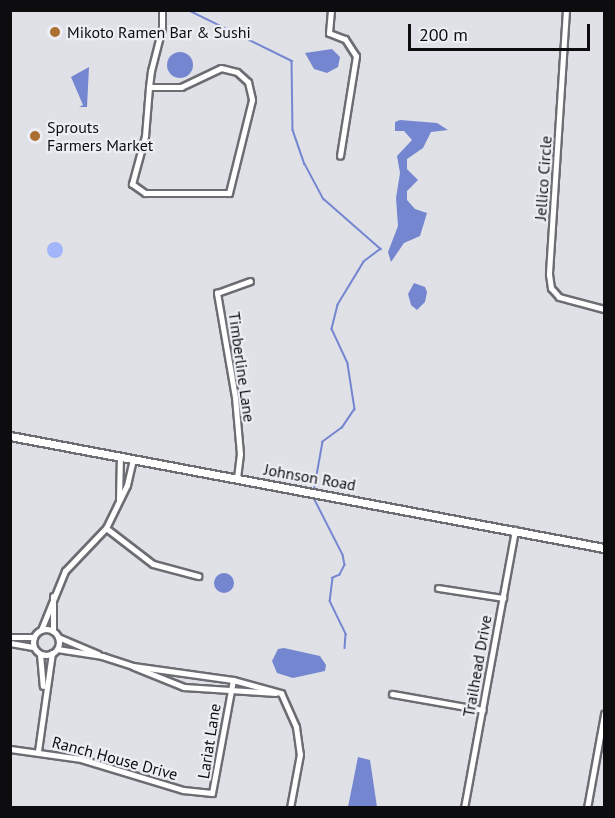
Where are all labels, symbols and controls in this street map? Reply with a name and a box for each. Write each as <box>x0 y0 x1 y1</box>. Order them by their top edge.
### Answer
scale bar <box>411 12 592 50</box>
place label: Mikoto Ramen Bar & Sushi <box>67 22 251 42</box>
text: 200 m <box>419 23 468 46</box>
marker: Mikoto Ramen Bar & Sushi <box>48 25 62 39</box>
place label: Sprouts Farmers Market <box>47 117 153 155</box>
marker: Sprouts Farmers Market <box>28 129 42 143</box>
street label: Jellico Circle <box>530 135 556 221</box>
street label: Timberline Lane <box>225 311 259 423</box>
street label: Johnson Road <box>263 459 357 495</box>
street label: Trailhead Drive <box>459 614 495 718</box>
street label: Lariat Lane <box>194 702 224 780</box>
street label: Ranch House Drive <box>50 732 180 784</box>

